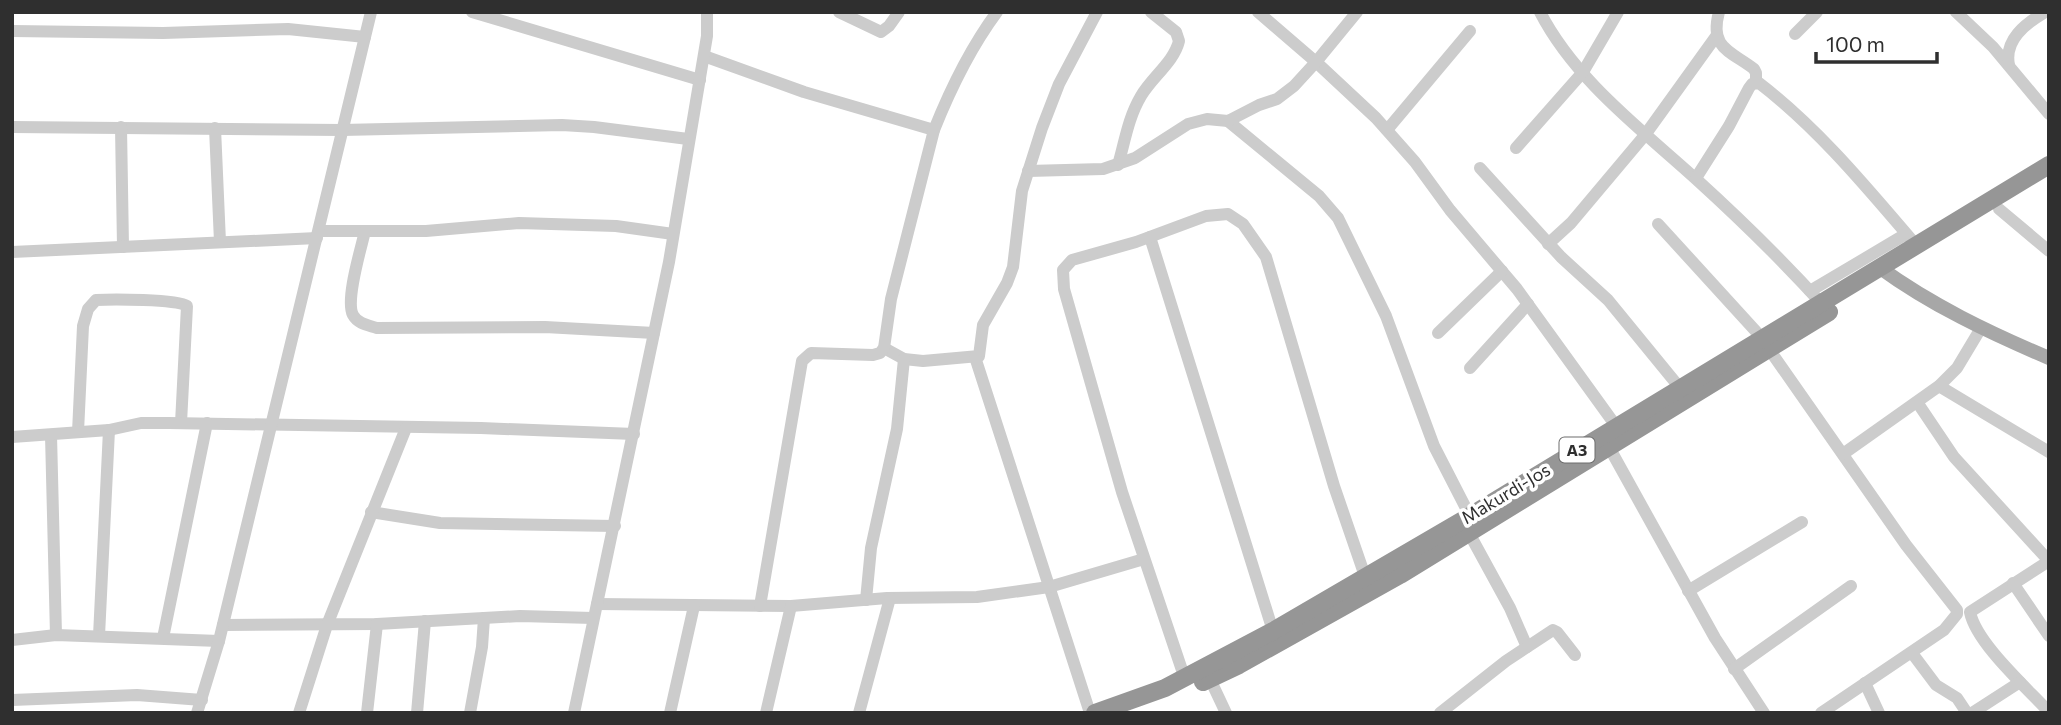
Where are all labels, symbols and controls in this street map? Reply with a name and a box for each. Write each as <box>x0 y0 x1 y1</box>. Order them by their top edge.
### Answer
scale bar <box>1816 21 1937 65</box>
text: 100 m <box>1826 31 1885 56</box>
road number: A3 <box>1560 438 1594 463</box>
street label: Makurdi-Jos <box>1457 458 1554 528</box>

